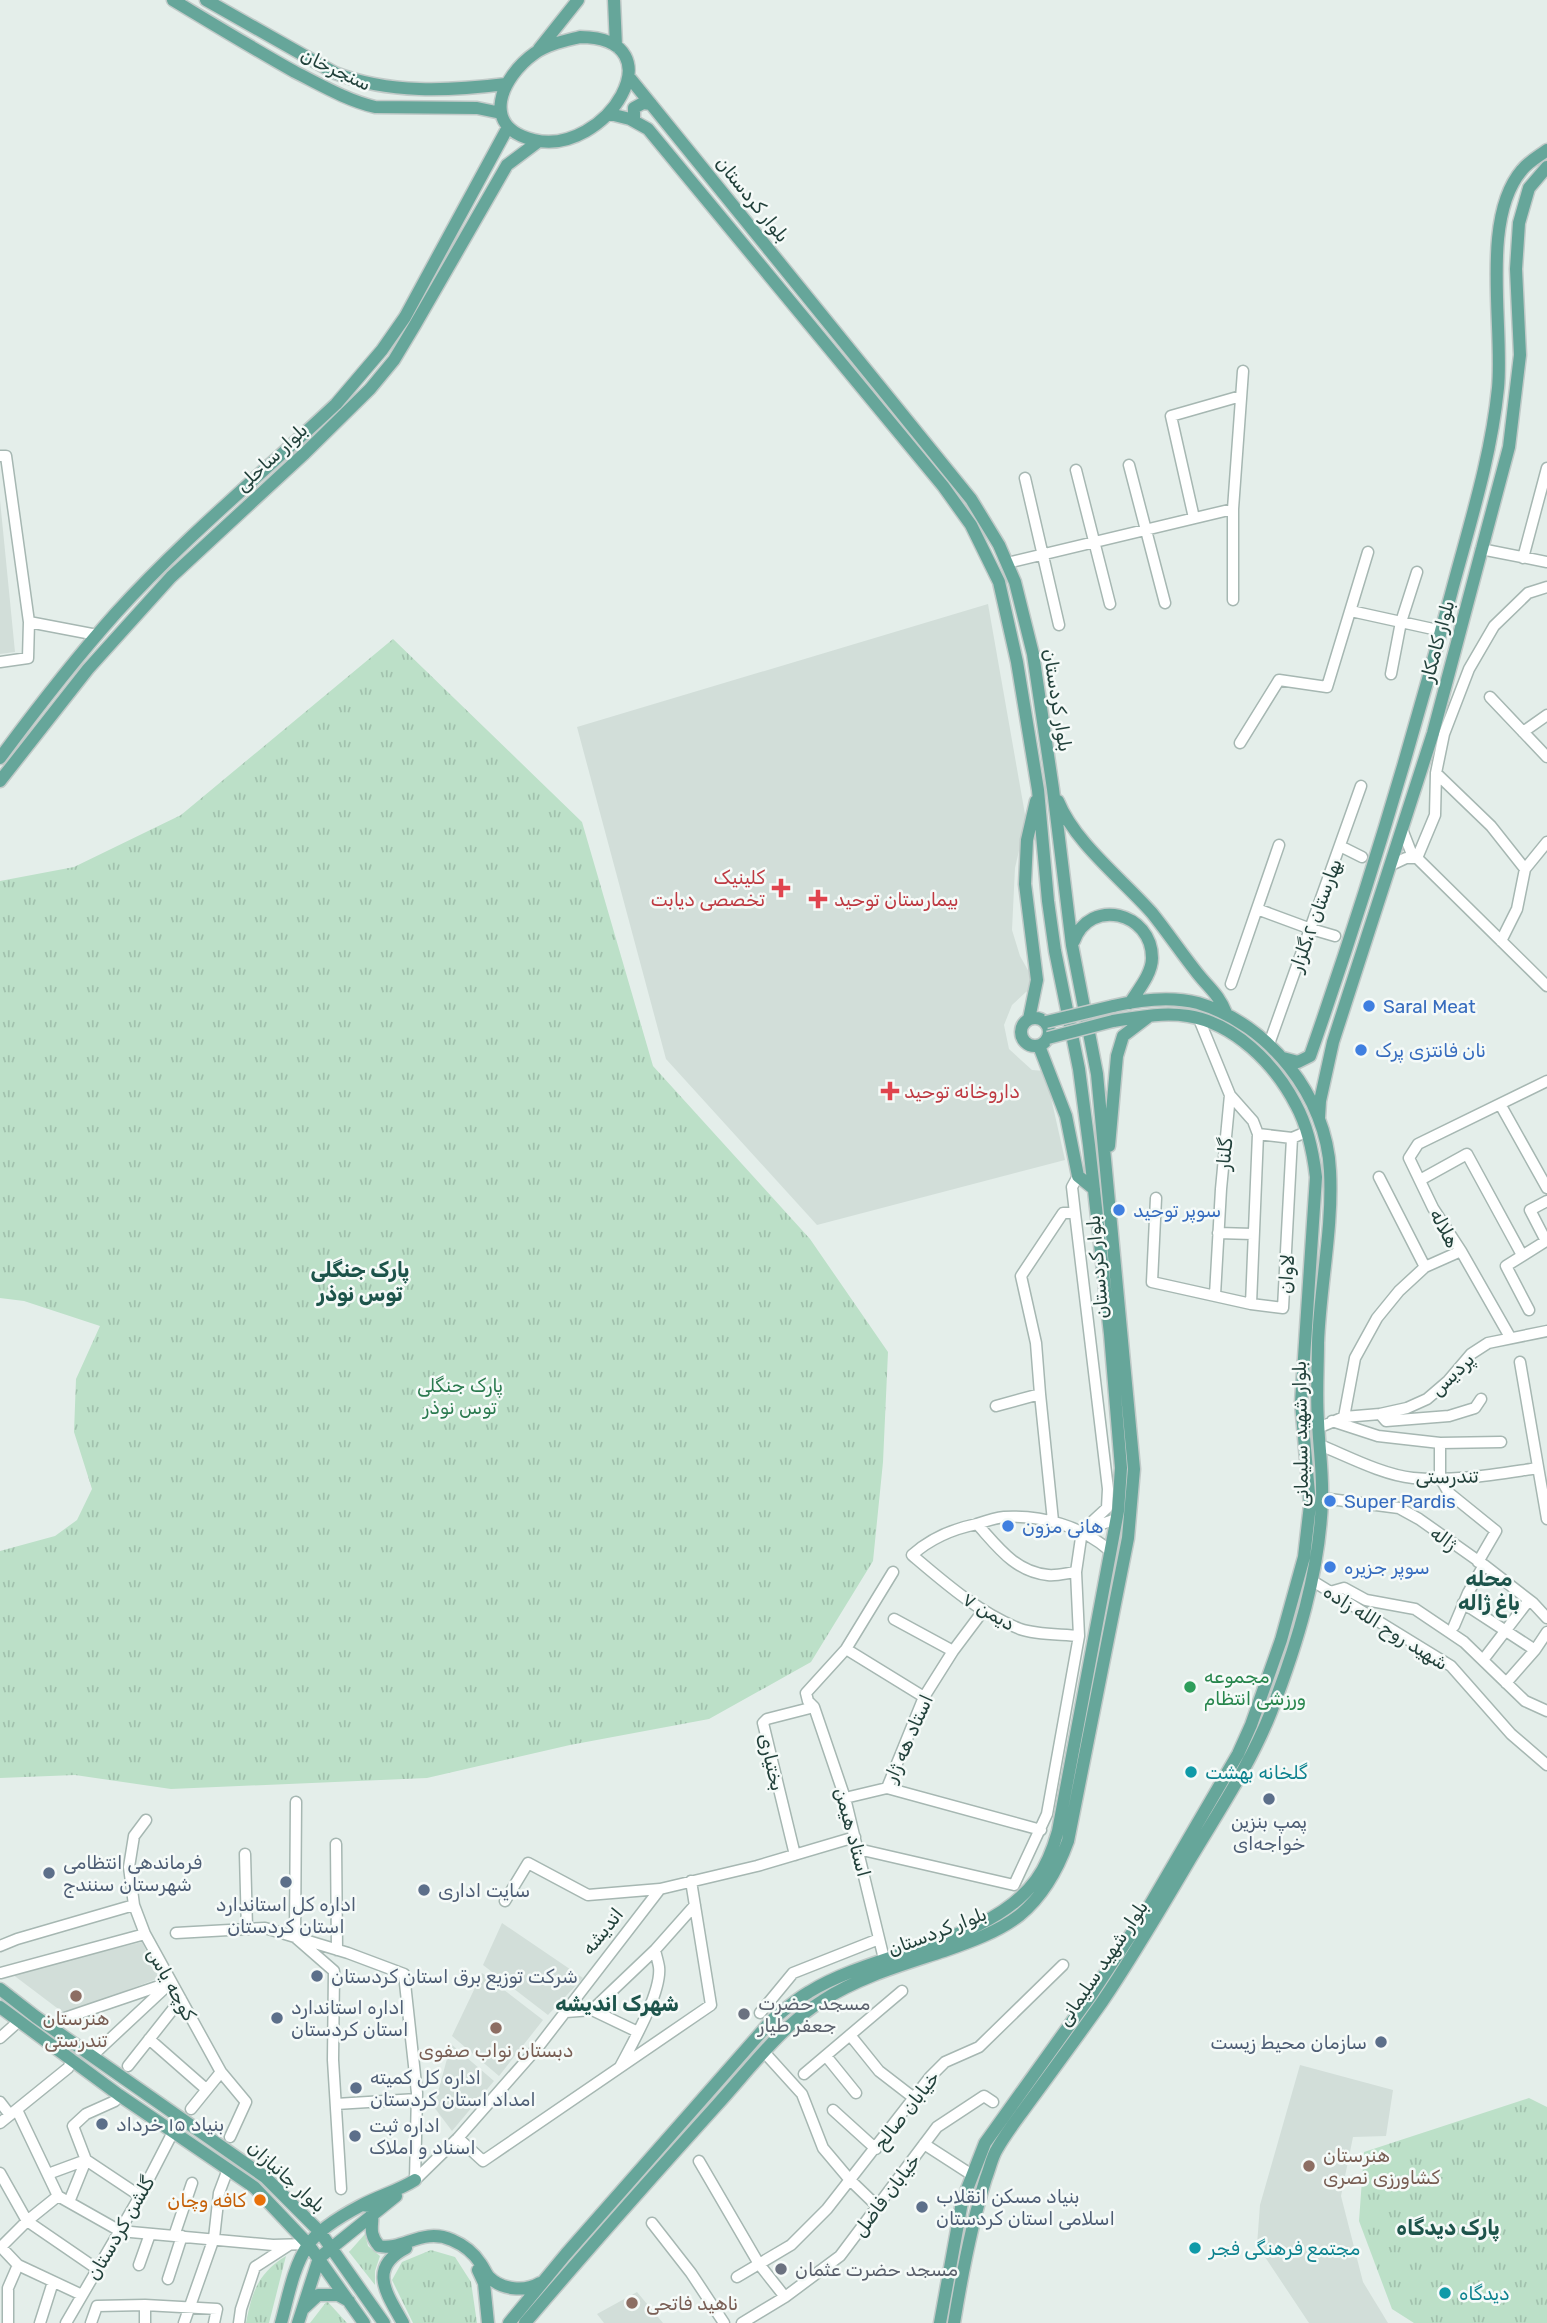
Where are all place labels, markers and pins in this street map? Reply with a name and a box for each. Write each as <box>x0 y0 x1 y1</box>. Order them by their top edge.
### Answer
place label: کلینیک تخصصی دیابت <box>651 866 765 911</box>
marker: کلینیک تخصصی دیابت <box>771 878 791 898</box>
place label: بیمارستان توحید <box>834 888 959 911</box>
marker: بیمارستان توحید <box>808 889 828 909</box>
place label: Saral Meat <box>1383 995 1476 1018</box>
marker: Saral Meat <box>1361 998 1377 1014</box>
place label: نان فانتزی پرک <box>1375 1039 1486 1064</box>
marker: نان فانتزی پرک <box>1353 1042 1369 1058</box>
place label: داروخانه توحید <box>904 1080 1020 1103</box>
marker: داروخانه توحید <box>882 1083 898 1099</box>
place label: سوپر توحید <box>1133 1199 1221 1224</box>
marker: سوپر توحید <box>1111 1202 1127 1218</box>
place label: Super Pardis <box>1344 1490 1456 1513</box>
marker: Super Pardis <box>1322 1493 1338 1509</box>
place label: هانی مزون <box>1022 1515 1103 1538</box>
marker: هانی مزون <box>1000 1518 1016 1534</box>
place label: سوپر جزیره <box>1344 1556 1430 1581</box>
marker: سوپر جزیره <box>1322 1559 1338 1575</box>
place label: مجموعه ورزشی انتظام <box>1204 1665 1306 1711</box>
marker: مجموعه ورزشی انتظام <box>1182 1679 1198 1695</box>
place label: گلخانه بهشت <box>1205 1761 1308 1784</box>
marker: گلخانه بهشت <box>1183 1764 1199 1780</box>
marker: پمپ بنزین خواجه‌ای <box>1261 1791 1277 1807</box>
place label: پمپ بنزین خواجه‌ای <box>1231 1810 1307 1855</box>
place label: فرماندهی انتظامی شهرستان سنندج <box>63 1851 202 1898</box>
marker: فرماندهی انتظامی شهرستان سنندج <box>41 1865 57 1881</box>
marker: اداره کل استاندارد استان کردستان <box>278 1874 294 1890</box>
place label: سایت اداری <box>438 1879 530 1902</box>
marker: سایت اداری <box>416 1882 432 1898</box>
place label: اداره کل استاندارد استان کردستان <box>216 1893 356 1938</box>
place label: شرکت توزیع برق استان کردستان <box>331 1965 578 1990</box>
marker: شرکت توزیع برق استان کردستان <box>309 1968 325 1984</box>
marker: هنرستان تندرستی <box>68 1988 84 2004</box>
place label: مسجد حضرت جعفر طیار <box>757 1992 870 2037</box>
place label: اداره استاندارد استان کردستان <box>291 1996 409 2041</box>
marker: مسجد حضرت جعفر طیار <box>736 2006 752 2022</box>
place label: هنرستان تندرستی <box>43 2007 110 2052</box>
marker: اداره استاندارد استان کردستان <box>269 2010 285 2026</box>
marker: دبستان نواب صفوی <box>488 2020 504 2036</box>
place label: سازمان محیط زیست <box>1210 2031 1367 2054</box>
marker: سازمان محیط زیست <box>1373 2034 1389 2050</box>
place label: دبستان نواب صفوی <box>419 2039 573 2062</box>
place label: اداره کل کمیته امداد استان کردستان <box>370 2066 536 2111</box>
marker: اداره کل کمیته امداد استان کردستان <box>348 2080 364 2096</box>
place label: بنیاد ۱۵ خرداد <box>116 2113 224 2136</box>
place label: اداره ثبت اسناد و املاک <box>369 2114 476 2159</box>
marker: بنیاد ۱۵ خرداد <box>94 2116 110 2132</box>
marker: اداره ثبت اسناد و املاک <box>347 2128 363 2144</box>
place label: هنرستان کشاورزی نصری <box>1323 2144 1441 2189</box>
marker: هنرستان کشاورزی نصری <box>1301 2158 1317 2174</box>
place label: بنیاد مسکن انقلاب اسلامی استان کردستان <box>936 2185 1115 2230</box>
place label: کافه وچان <box>167 2189 246 2212</box>
marker: کافه وچان <box>252 2192 268 2208</box>
marker: بنیاد مسکن انقلاب اسلامی استان کردستان <box>914 2199 930 2215</box>
place label: مجتمع فرهنگی فجر <box>1208 2237 1360 2262</box>
marker: مجتمع فرهنگی فجر <box>1187 2240 1203 2256</box>
place label: مسجد حضرت عثمان <box>795 2258 958 2281</box>
marker: مسجد حضرت عثمان <box>773 2261 789 2277</box>
place label: دیدگاه <box>1459 2282 1510 2305</box>
marker: دیدگاه <box>1437 2285 1453 2301</box>
place label: ناهید فاتحی <box>646 2292 738 2315</box>
marker: ناهید فاتحی <box>624 2295 640 2311</box>

